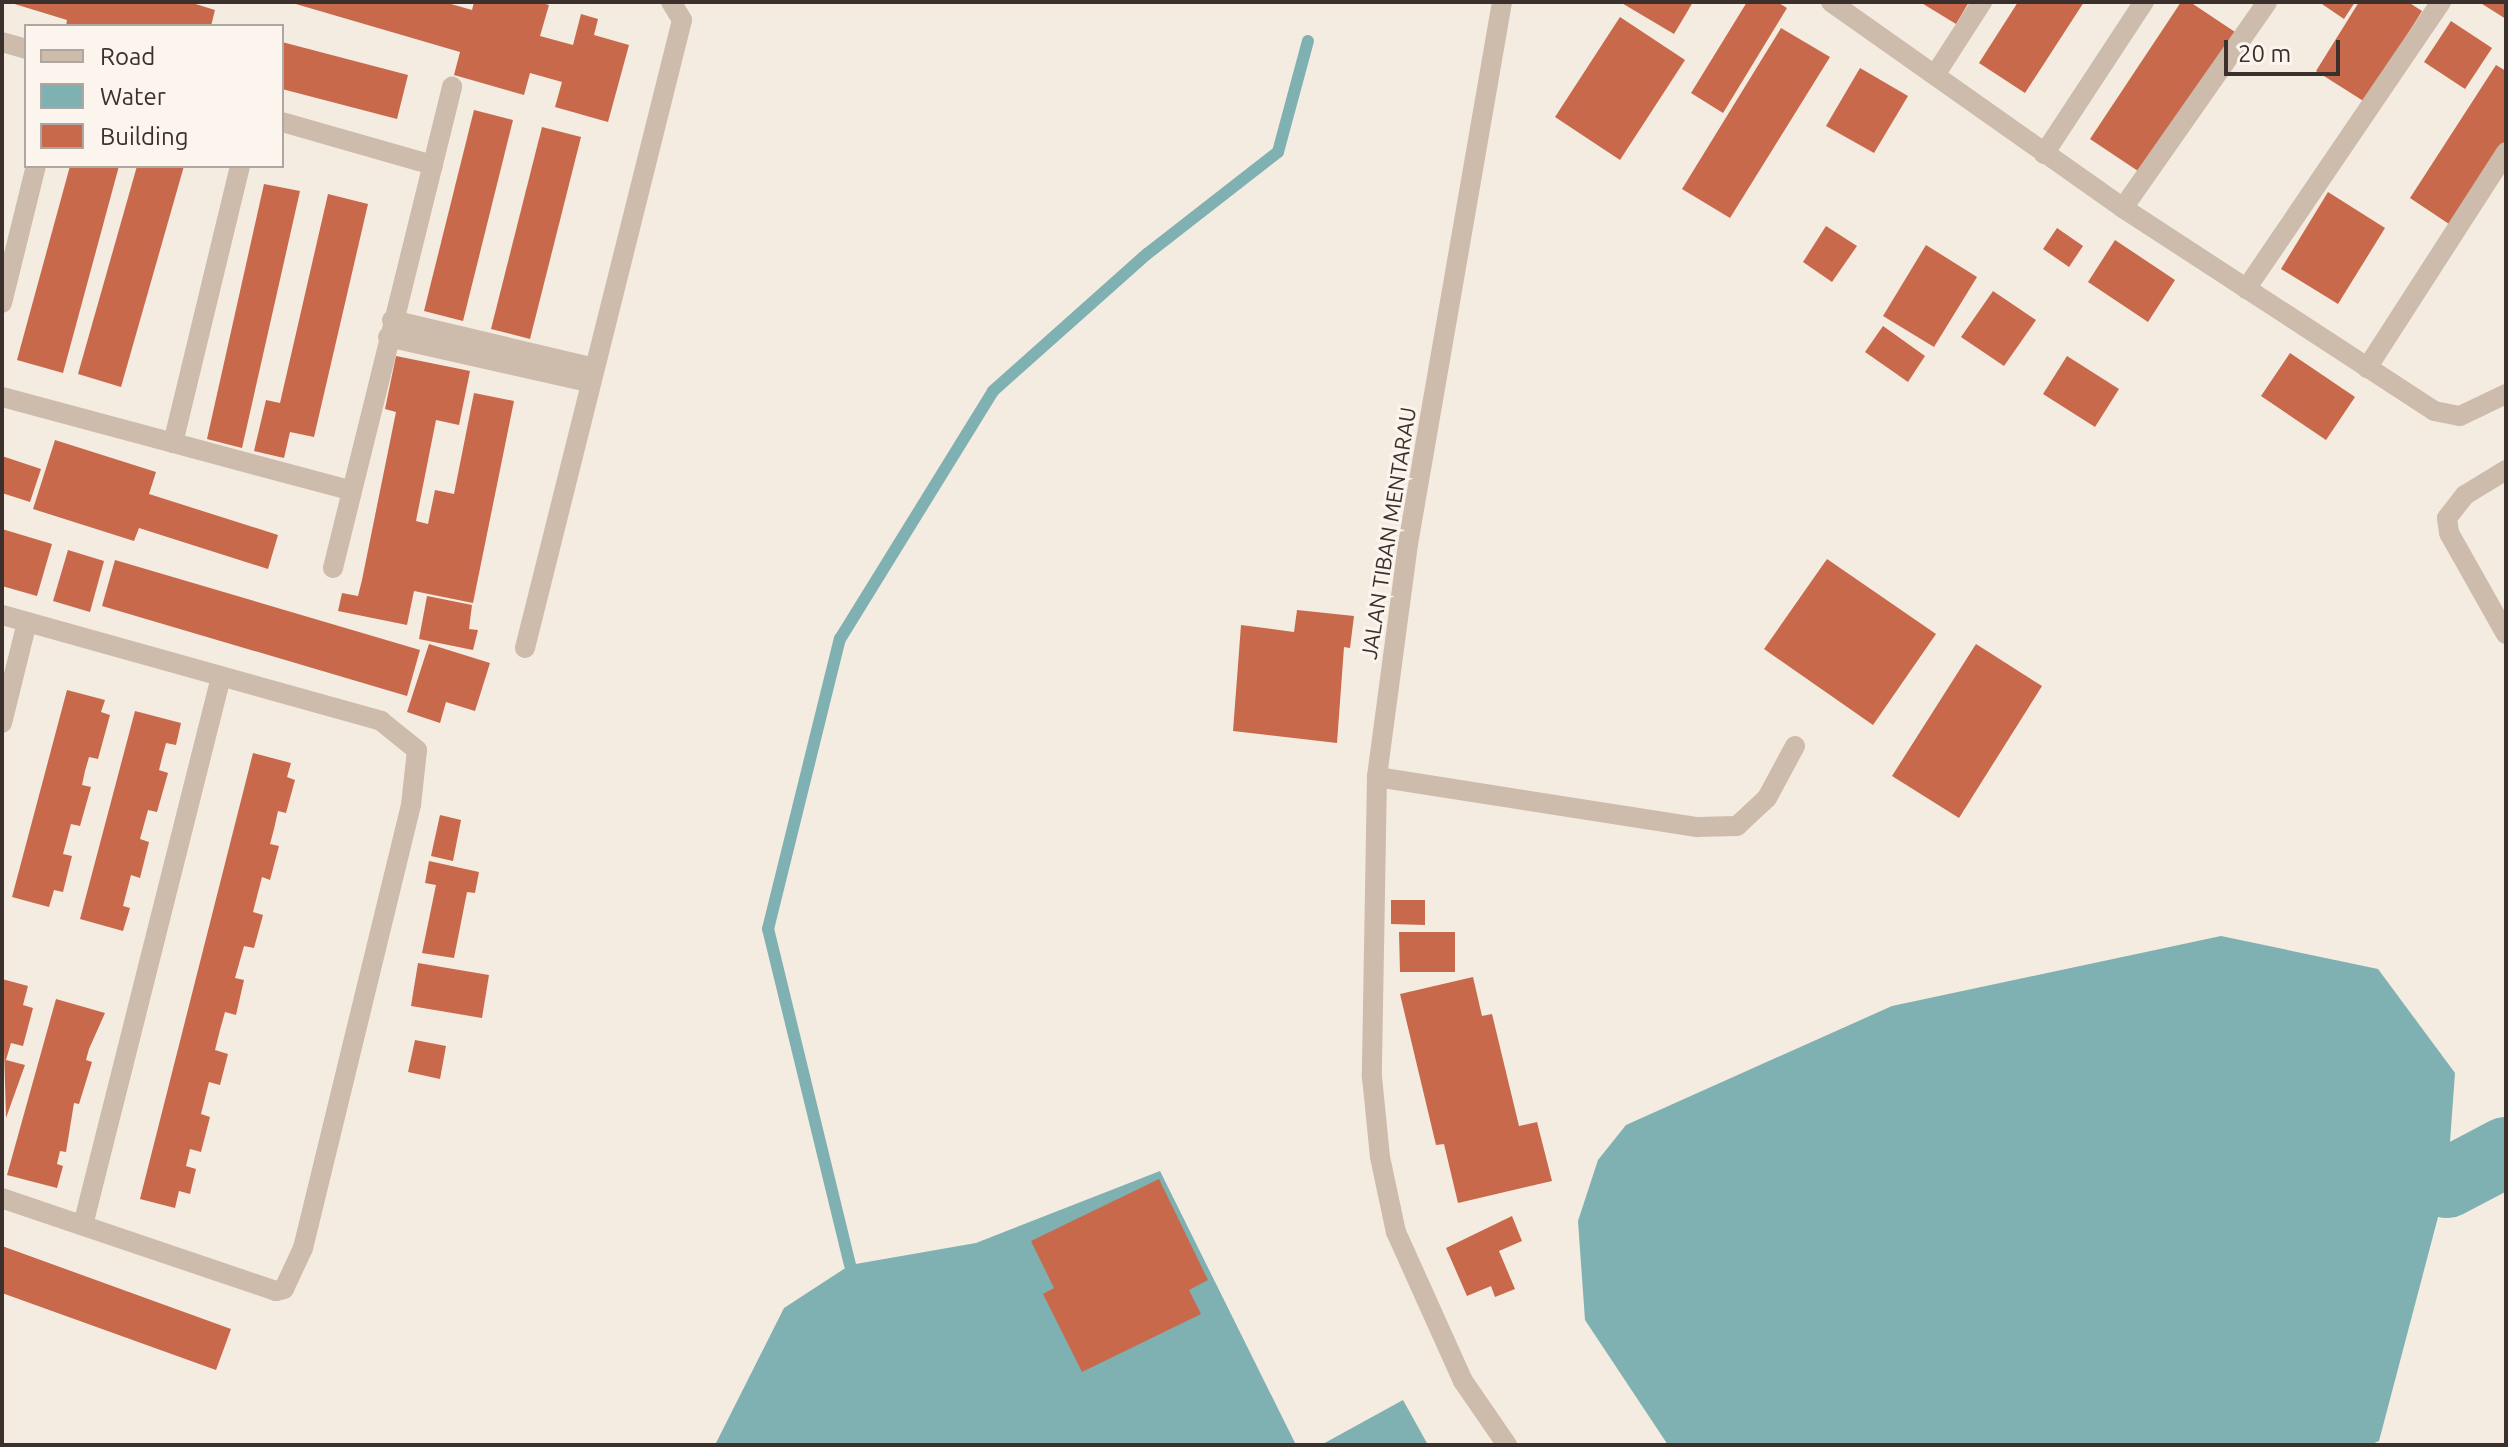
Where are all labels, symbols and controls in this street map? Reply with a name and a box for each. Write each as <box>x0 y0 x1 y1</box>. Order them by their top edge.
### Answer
legend <box>24 24 284 168</box>
scale bar <box>2228 24 2344 74</box>
text: 20 m <box>2238 40 2291 67</box>
text: Road <box>100 43 155 70</box>
text: Water <box>100 83 166 110</box>
text: Building <box>100 123 188 150</box>
street label: JALAN TIBAN MENTARAU <box>1355 405 1421 661</box>

